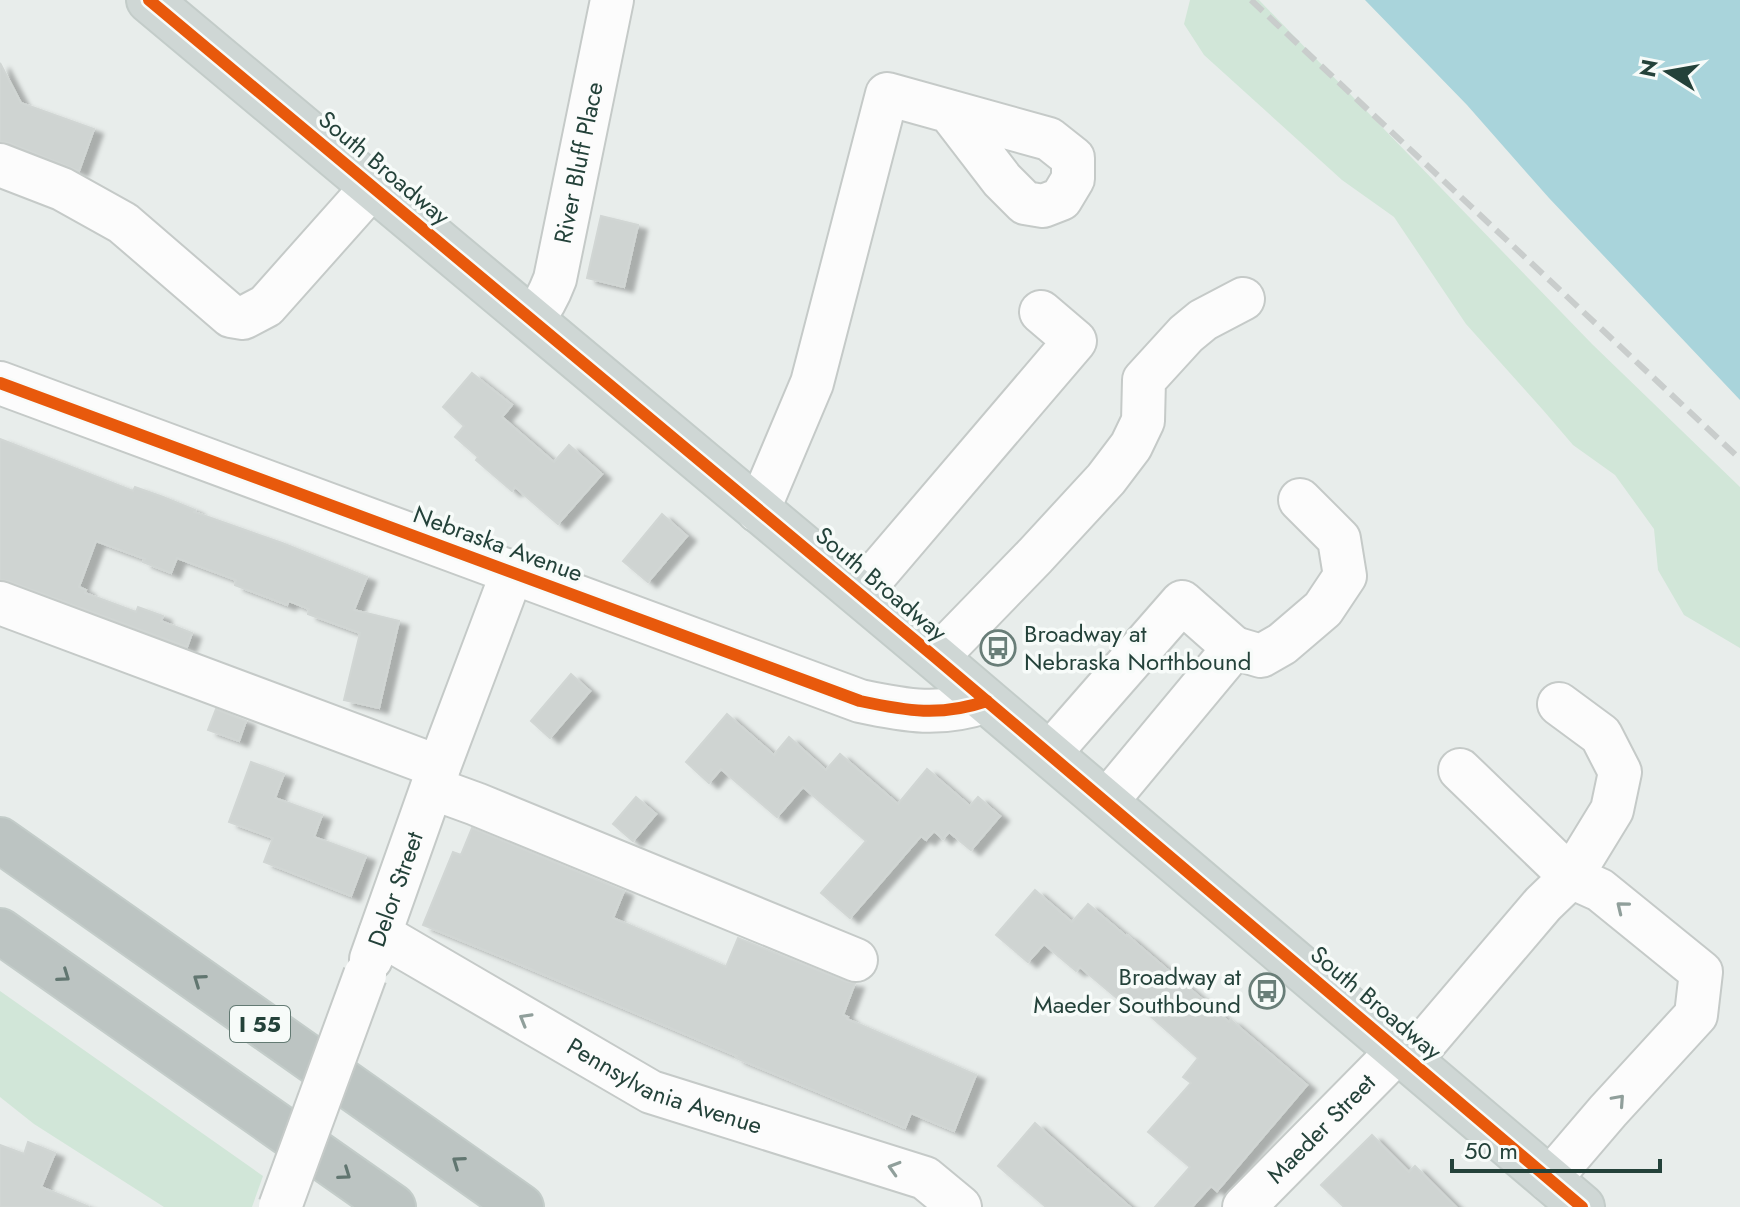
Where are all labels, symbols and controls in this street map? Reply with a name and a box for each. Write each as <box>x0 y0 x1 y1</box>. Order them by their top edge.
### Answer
north arrow <box>1628 32 1708 112</box>
text: N <box>1631 57 1666 80</box>
street label: River Bluff Place <box>545 79 612 247</box>
street label: South Broadway <box>311 102 458 233</box>
street label: Nebraska Avenue <box>408 497 588 590</box>
street label: South Broadway <box>808 518 955 649</box>
place label: Broadway at Nebraska Northbound <box>1024 616 1251 679</box>
bus stop icon: Broadway at Nebraska Northbound <box>979 629 1017 667</box>
street label: Delor Street <box>359 826 432 952</box>
one-way arrow <box>1616 902 1631 917</box>
street label: South Broadway <box>1303 937 1450 1068</box>
place label: Broadway at Maeder Southbound <box>1033 959 1241 1022</box>
one-way arrow <box>55 966 70 981</box>
bus stop icon: Broadway at Maeder Southbound <box>1248 972 1286 1010</box>
one-way arrow <box>193 975 208 990</box>
road number: I 55 <box>230 1006 290 1042</box>
one-way arrow <box>520 1013 534 1029</box>
street label: Pennsylvania Avenue <box>561 1029 767 1143</box>
street label: Maeder Street <box>1259 1065 1383 1191</box>
one-way arrow <box>1609 1094 1623 1109</box>
scale bar <box>1452 1123 1660 1173</box>
text: 50 m <box>1464 1133 1518 1168</box>
one-way arrow <box>452 1157 466 1172</box>
one-way arrow <box>888 1161 901 1177</box>
one-way arrow <box>337 1164 351 1179</box>

